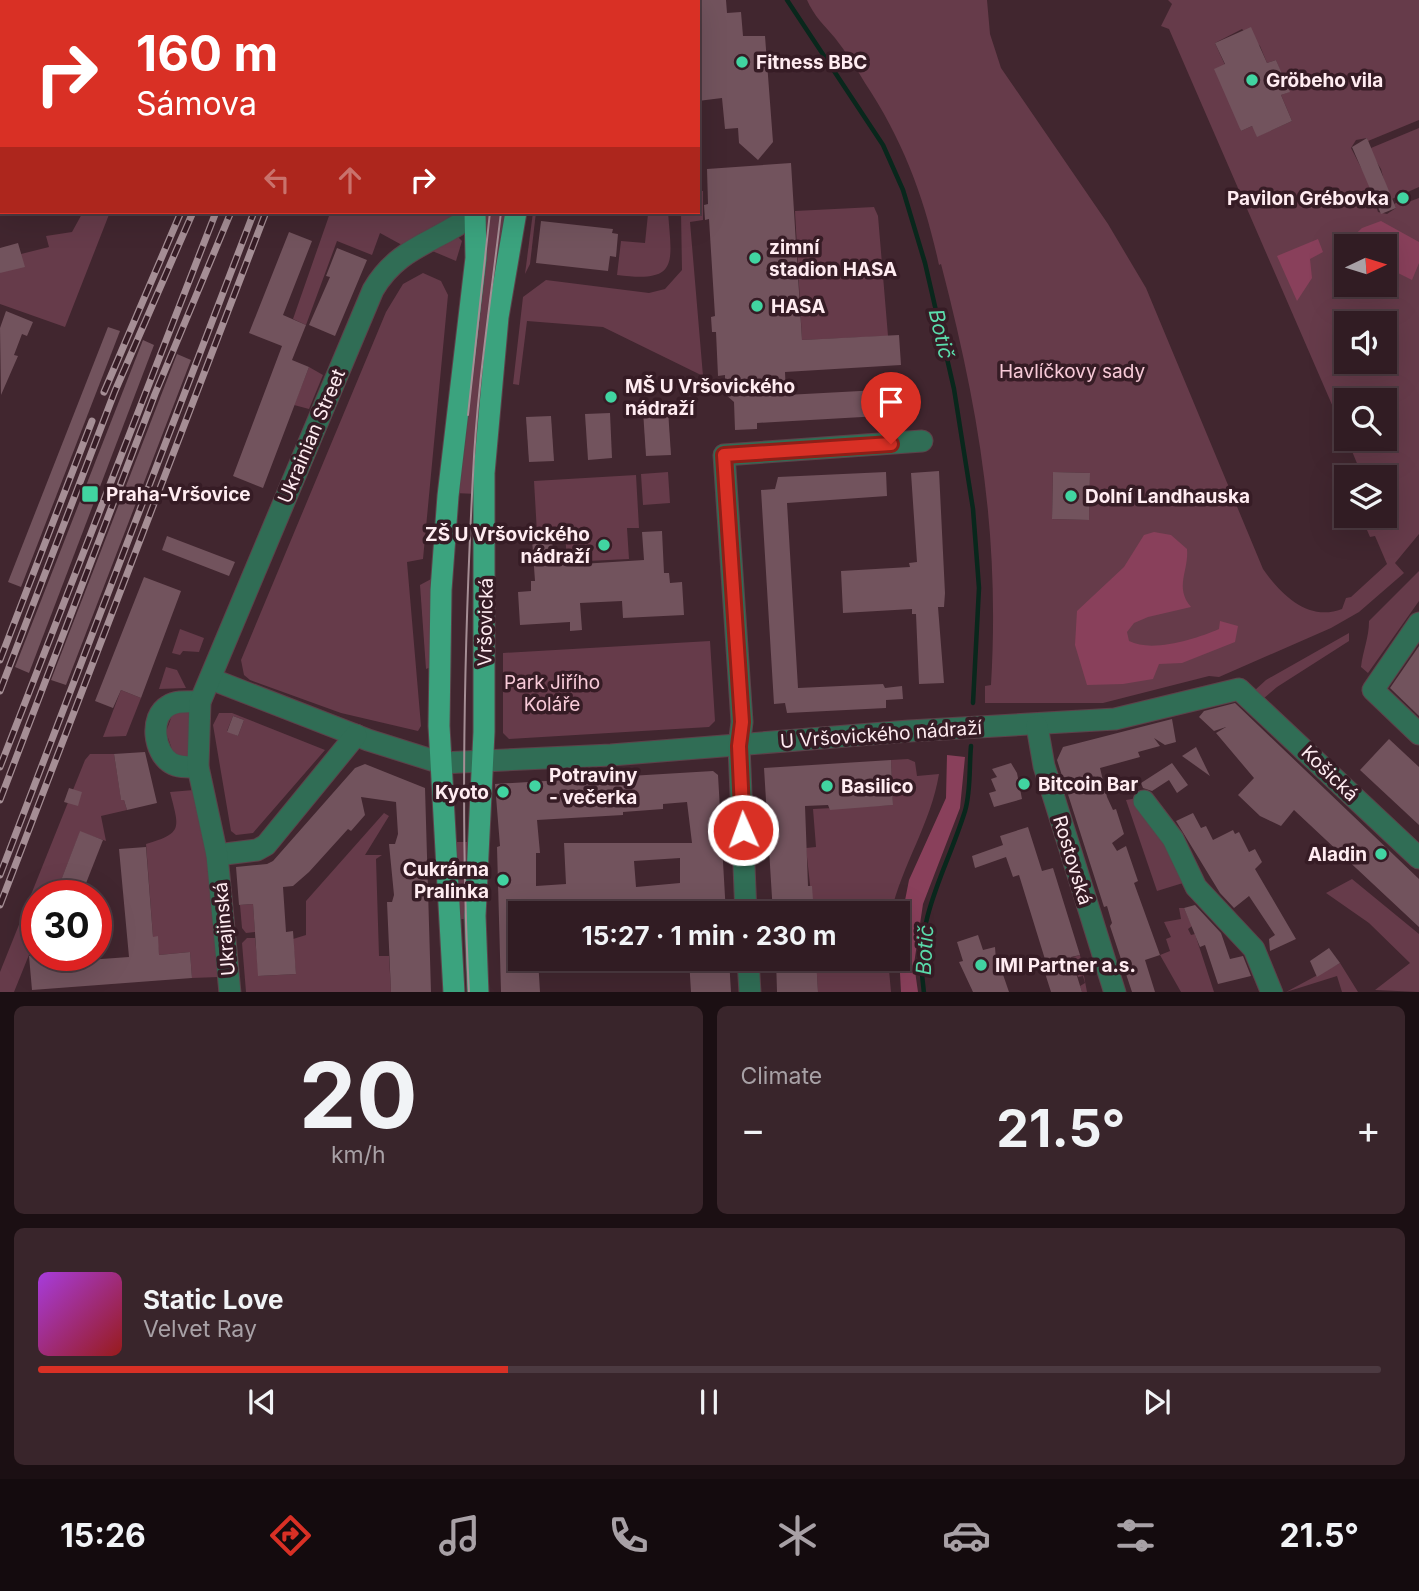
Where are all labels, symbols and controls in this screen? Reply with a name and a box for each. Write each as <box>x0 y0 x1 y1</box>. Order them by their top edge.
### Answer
text: 160 m <box>136 24 278 83</box>
icon: right <box>21 28 112 119</box>
place label: Fitness BBC <box>756 51 867 74</box>
marker: Fitness BBC <box>734 54 750 70</box>
place label: Gröbeho vila <box>1266 69 1383 92</box>
marker: Gröbeho vila <box>1244 72 1260 88</box>
text: Sámova <box>136 84 257 123</box>
icon: left <box>258 161 296 199</box>
icon: ahead <box>331 161 369 199</box>
icon: right <box>404 161 442 199</box>
place label: Pavilon Grébovka <box>1227 187 1389 210</box>
marker: Pavilon Grébovka <box>1395 190 1411 206</box>
north arrow <box>1334 234 1396 298</box>
map controls <box>1334 234 1397 528</box>
place label: zimní stadion HASA <box>769 236 897 281</box>
marker: zimní stadion HASA <box>747 250 763 266</box>
place label: HASA <box>771 295 825 318</box>
marker: HASA <box>749 298 765 314</box>
water label: Botič <box>924 307 959 361</box>
button: sound <box>1334 311 1397 374</box>
park label: Havlíčkovy sady <box>999 360 1145 383</box>
street label: Ukrainian Street <box>273 366 350 507</box>
pin <box>861 372 921 444</box>
place label: MŠ U Vršovického nádraží <box>625 375 795 420</box>
icon: arrive <box>872 383 910 421</box>
button: search <box>1334 388 1397 451</box>
marker: MŠ U Vršovického nádraží <box>603 389 619 405</box>
button: layers <box>1334 465 1397 528</box>
place label: Praha-Vršovice <box>106 483 251 506</box>
marker: Praha-Vršovice <box>80 484 100 504</box>
place label: Dolní Landhauska <box>1085 485 1250 508</box>
marker: Dolní Landhauska <box>1063 488 1079 504</box>
place label: ZŠ U Vršovického nádraží <box>425 523 591 568</box>
marker: ZŠ U Vršovického nádraží <box>596 537 612 553</box>
street label: Vršovická <box>473 578 498 666</box>
park label: Park Jiřího Koláře <box>504 671 600 716</box>
street label: U Vršovického nádraží <box>779 716 983 753</box>
street label: Košická <box>1296 741 1363 806</box>
place label: Potraviny - večerka <box>549 764 638 809</box>
place label: Bitcoin Bar <box>1038 773 1138 796</box>
place label: Basilico <box>841 775 914 798</box>
marker: Bitcoin Bar <box>1016 776 1032 792</box>
marker: Potraviny - večerka <box>527 778 543 794</box>
marker: Basilico <box>819 778 835 794</box>
place label: Kyoto <box>435 781 489 804</box>
marker: Kyoto <box>495 784 511 800</box>
position arrow <box>706 793 780 867</box>
street label: Rostovská <box>1048 813 1097 908</box>
place label: Aladin <box>1308 843 1367 866</box>
marker: Aladin <box>1373 846 1389 862</box>
place label: Cukrárna Pralinka <box>403 858 489 903</box>
marker: Cukrárna Pralinka <box>495 872 511 888</box>
speed limit sign: 30 <box>21 880 112 971</box>
street label: Ukrajinská <box>209 881 240 977</box>
text: 15:27 · 1 min · 230 m <box>582 920 836 951</box>
water label: Botič <box>911 924 938 976</box>
place label: IMI Partner a.s. <box>995 954 1136 977</box>
marker: IMI Partner a.s. <box>973 957 989 973</box>
text: 20 <box>299 1040 418 1150</box>
text: Climate <box>741 1062 822 1090</box>
text: 21.5° <box>996 1097 1125 1160</box>
text: − <box>741 1106 766 1152</box>
text: + <box>1356 1106 1381 1152</box>
text: km/h <box>331 1141 386 1169</box>
text: Static Love <box>143 1284 284 1315</box>
text: Velvet Ray <box>143 1315 257 1343</box>
icon: previous <box>243 1383 281 1421</box>
icon: pause <box>690 1383 728 1421</box>
icon: next <box>1138 1383 1176 1421</box>
icon: directions <box>266 1511 315 1560</box>
icon: music <box>435 1511 484 1560</box>
icon: phone <box>604 1511 653 1560</box>
icon: climate <box>773 1511 822 1560</box>
icon: car <box>942 1511 991 1560</box>
icon: filters <box>1111 1511 1160 1560</box>
text: 15:26 <box>60 1516 146 1555</box>
text: 21.5° <box>1280 1516 1359 1555</box>

